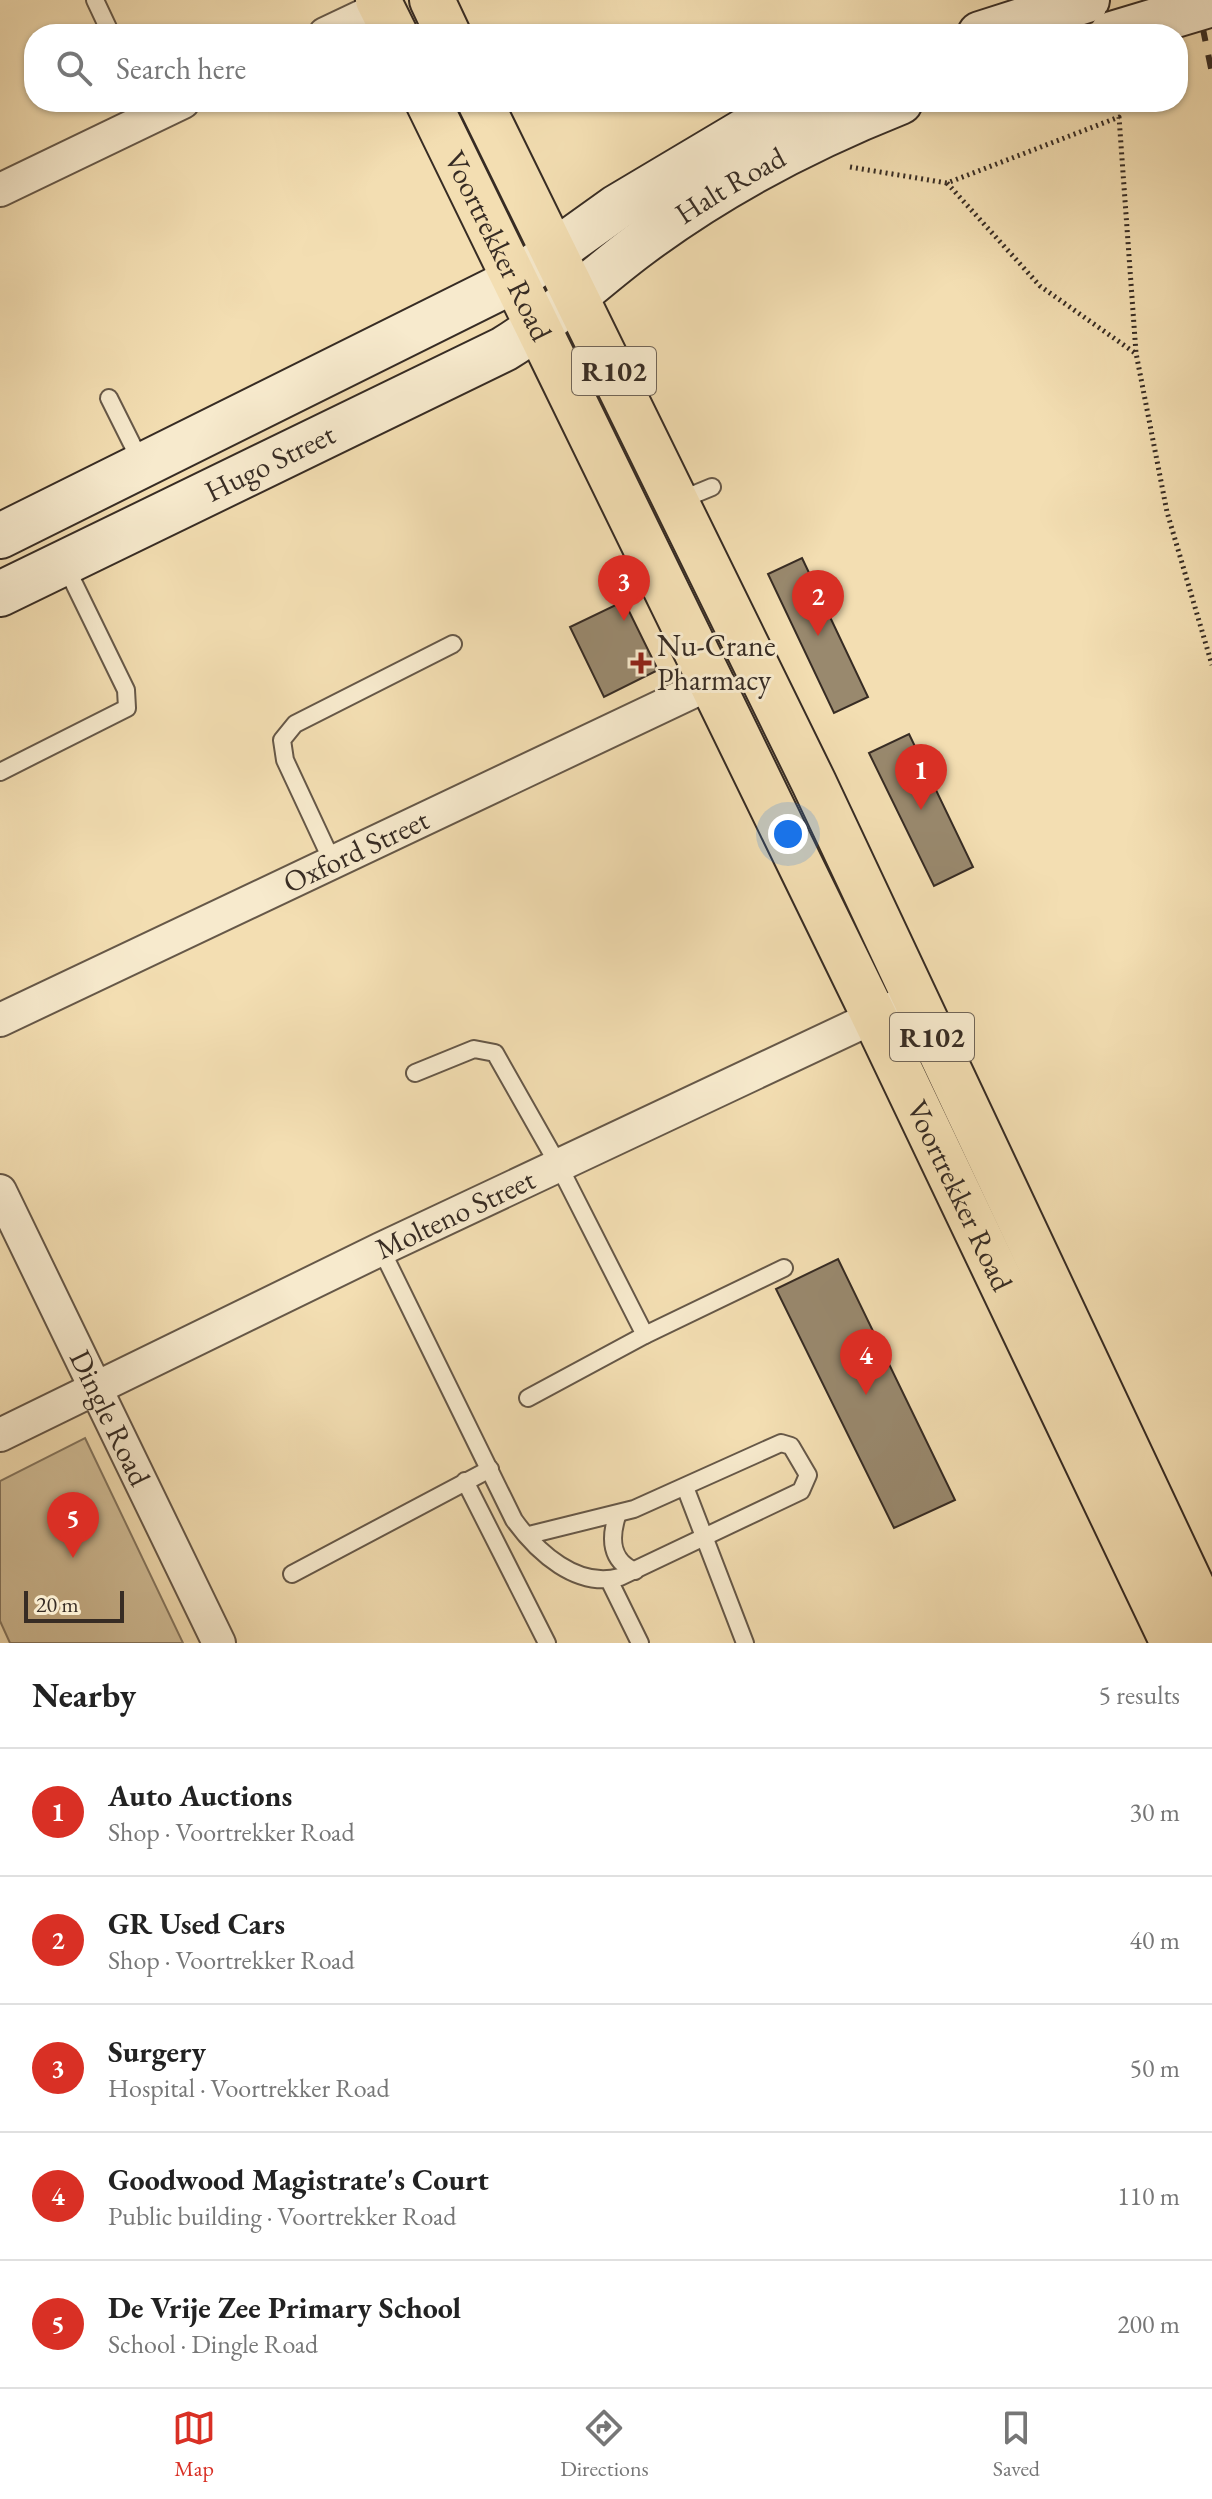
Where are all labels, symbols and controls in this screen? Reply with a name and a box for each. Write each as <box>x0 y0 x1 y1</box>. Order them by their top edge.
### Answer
search box <box>24 24 1188 112</box>
icon: search <box>52 46 96 90</box>
text: Search here <box>116 49 246 88</box>
street label: Halt Road <box>667 137 793 233</box>
street label: Voortrekker Road <box>436 144 562 348</box>
road number: R102 <box>572 347 656 395</box>
street label: Hugo Street <box>198 414 342 511</box>
pin: 3 <box>598 555 650 621</box>
pin: 2 <box>792 570 844 636</box>
place label: Nu-Crane Pharmacy <box>657 626 776 699</box>
marker: Nu-Crane Pharmacy <box>632 654 650 672</box>
pin: 1 <box>895 744 947 810</box>
street label: Oxford Street <box>277 799 435 902</box>
your location <box>768 814 808 854</box>
road number: R102 <box>890 1013 974 1061</box>
street label: Voortrekker Road <box>898 1094 1023 1298</box>
street label: Molteno Street <box>369 1159 542 1268</box>
pin: 4 <box>840 1329 892 1395</box>
street label: Dingle Road <box>61 1343 160 1493</box>
pin: 5 <box>47 1492 99 1558</box>
scale bar <box>24 1587 124 1623</box>
text: 20 m <box>36 1590 79 1619</box>
text: Nearby <box>32 1673 136 1717</box>
text: 5 results <box>1099 1678 1180 1712</box>
text: Auto Auctions <box>108 1776 292 1815</box>
text: 1 <box>51 1795 65 1829</box>
text: 30 m <box>1130 1795 1180 1829</box>
text: Shop · Voortrekker Road <box>108 1815 355 1849</box>
text: GR Used Cars <box>108 1904 285 1943</box>
text: 2 <box>51 1923 65 1957</box>
text: 40 m <box>1130 1923 1180 1957</box>
text: Shop · Voortrekker Road <box>108 1943 355 1977</box>
text: Surgery <box>108 2032 206 2071</box>
text: 3 <box>51 2051 65 2085</box>
text: 50 m <box>1130 2051 1180 2085</box>
text: Hospital · Voortrekker Road <box>108 2071 390 2105</box>
text: Goodwood Magistrate's Court <box>108 2160 489 2199</box>
text: 4 <box>51 2179 65 2213</box>
text: 110 m <box>1117 2179 1180 2213</box>
text: Public building · Voortrekker Road <box>108 2199 456 2233</box>
text: De Vrije Zee Primary School <box>108 2288 461 2327</box>
text: 5 <box>51 2307 65 2341</box>
text: 200 m <box>1117 2307 1180 2341</box>
text: School · Dingle Road <box>108 2327 318 2361</box>
tab: Map <box>172 2406 216 2483</box>
tab: Directions <box>560 2406 649 2483</box>
tab: Saved <box>993 2406 1040 2483</box>

